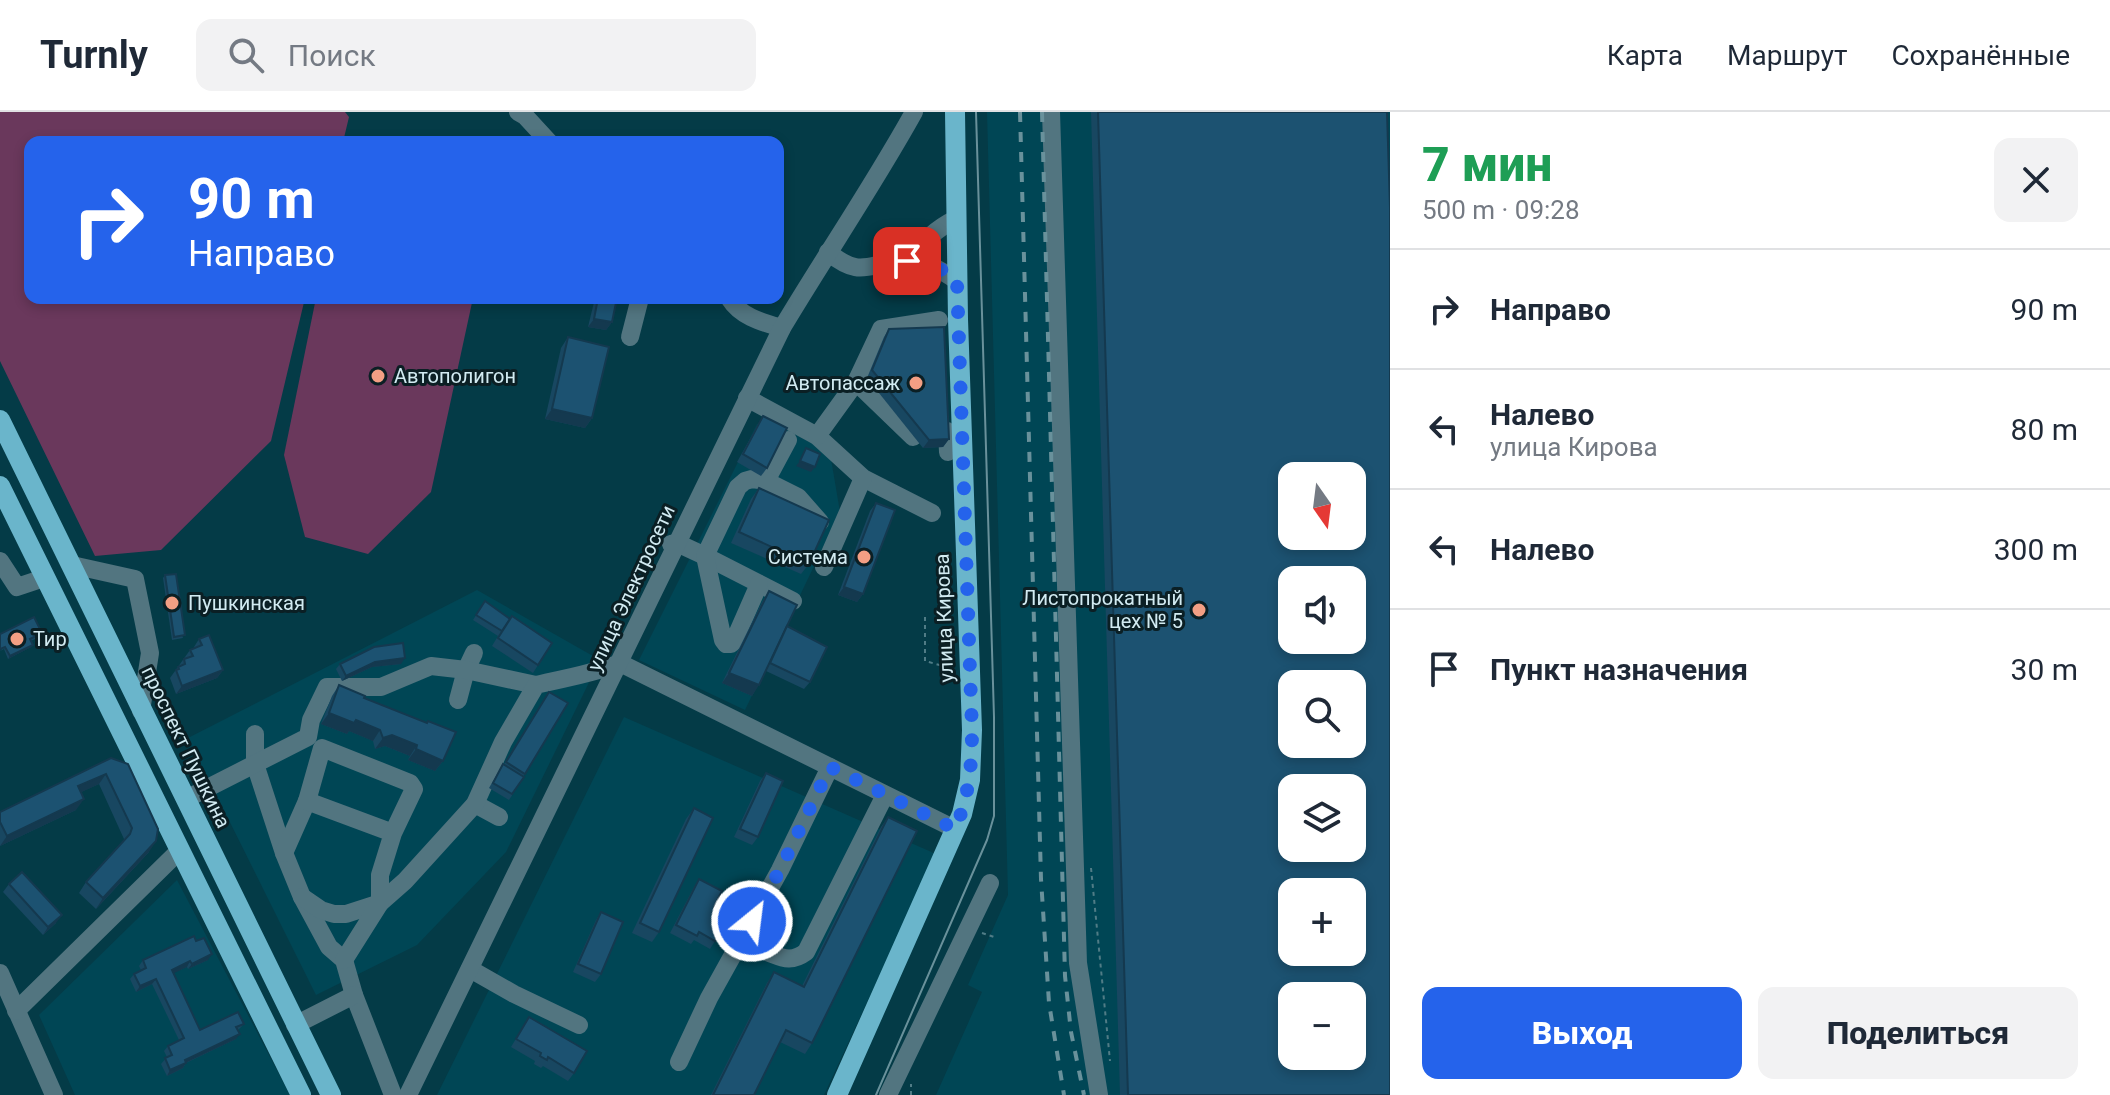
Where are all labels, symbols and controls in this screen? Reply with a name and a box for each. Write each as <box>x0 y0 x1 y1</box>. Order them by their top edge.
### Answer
search box <box>196 19 756 91</box>
text: Turnly <box>40 33 148 77</box>
icon: search <box>224 33 268 77</box>
text: Поиск <box>288 38 376 73</box>
text: Карта <box>1607 39 1683 72</box>
text: Маршрут <box>1727 39 1847 72</box>
text: Сохранённые <box>1891 39 2070 72</box>
text: 7 мин <box>1422 136 1552 193</box>
button: close <box>1994 138 2078 222</box>
text: 90 m <box>188 166 315 232</box>
icon: right <box>56 168 160 272</box>
text: 500 m · 09:28 <box>1422 195 1580 225</box>
pin <box>873 227 941 295</box>
text: Направо <box>188 233 335 275</box>
icon: arrive <box>885 239 929 283</box>
icon: right <box>1422 287 1466 331</box>
text: Направо <box>1490 292 1611 327</box>
text: 90 m <box>2011 292 2078 327</box>
place label: Автополигон <box>394 364 516 388</box>
marker: Автополигон <box>369 367 387 385</box>
place label: Автопассаж <box>785 371 901 395</box>
marker: Автопассаж <box>907 374 925 392</box>
text: Налево <box>1490 397 1594 432</box>
icon: left <box>1422 407 1466 451</box>
text: 80 m <box>2011 412 2078 447</box>
text: улица Кирова <box>1490 432 1658 462</box>
north arrow <box>1278 462 1366 550</box>
map controls <box>1278 462 1366 1070</box>
street label: улица Электросети <box>582 501 680 675</box>
icon: left <box>1422 527 1466 571</box>
text: Налево <box>1490 532 1594 567</box>
text: 300 m <box>1994 532 2078 567</box>
place label: Система <box>768 545 848 569</box>
marker: Система <box>855 548 873 566</box>
street label: улица Кирова <box>930 553 958 683</box>
button: sound <box>1278 566 1366 654</box>
place label: Листопрокатный цех № 5 <box>1022 586 1183 633</box>
place label: Пушкинская <box>188 591 305 615</box>
marker: Пушкинская <box>163 594 181 612</box>
marker: Листопрокатный цех № 5 <box>1190 601 1208 619</box>
place label: Тир <box>33 627 67 651</box>
marker: Тир <box>8 630 26 648</box>
icon: arrive <box>1422 647 1466 691</box>
text: Пункт назначения <box>1490 652 1748 687</box>
text: 30 m <box>2011 652 2078 687</box>
street label: проспект Пушкина <box>136 662 236 832</box>
button: search <box>1278 670 1366 758</box>
button: layers <box>1278 774 1366 862</box>
button: + <box>1278 878 1366 966</box>
position arrow <box>710 879 794 963</box>
button: − <box>1278 982 1366 1070</box>
button: Выход <box>1422 987 1742 1079</box>
button: Поделиться <box>1758 987 2078 1079</box>

